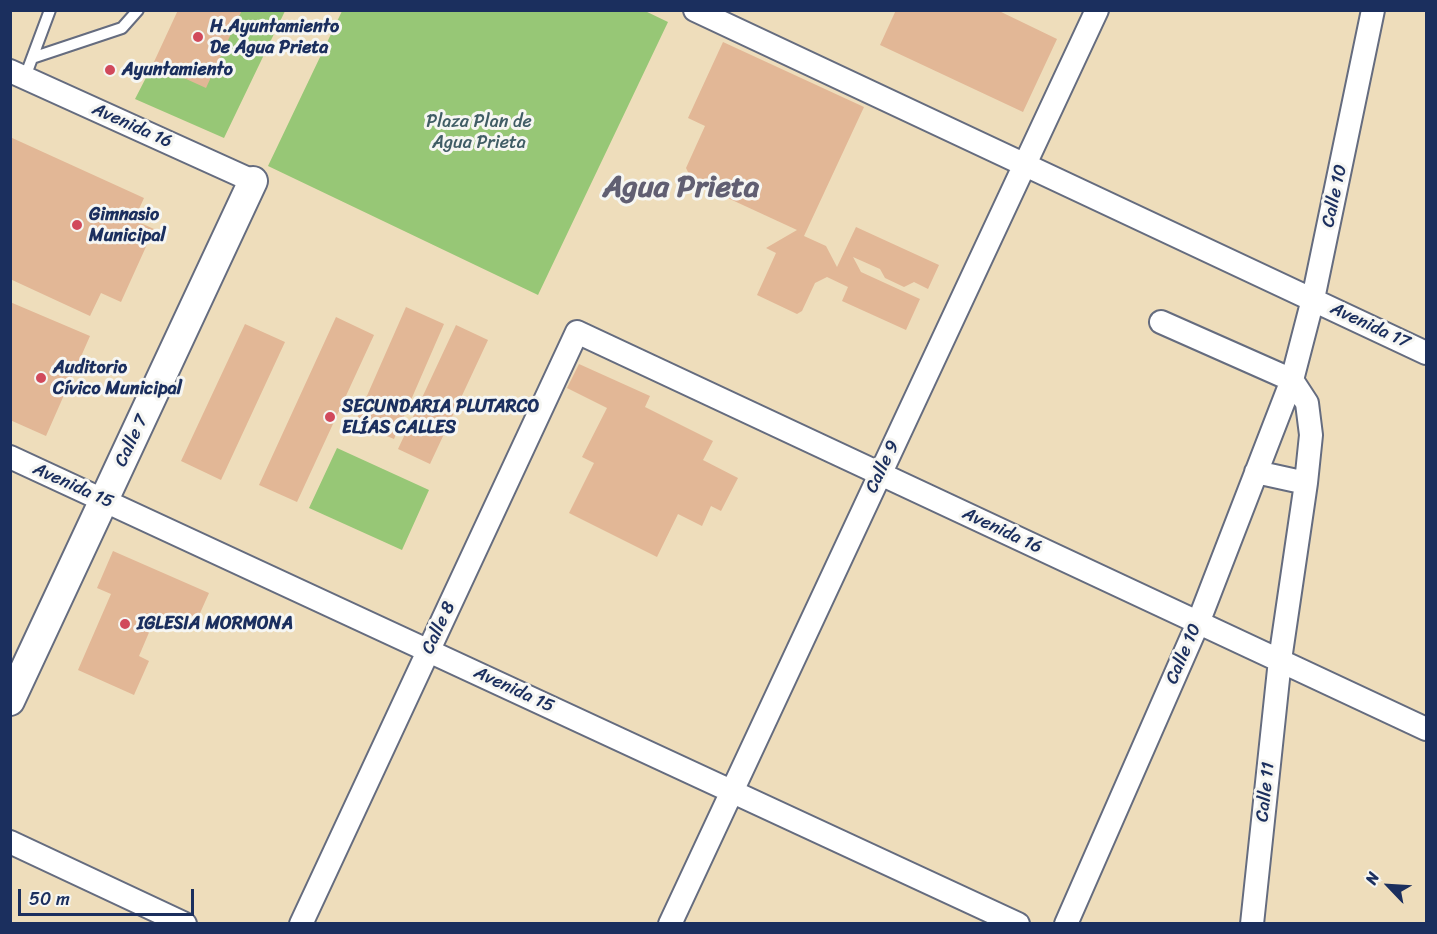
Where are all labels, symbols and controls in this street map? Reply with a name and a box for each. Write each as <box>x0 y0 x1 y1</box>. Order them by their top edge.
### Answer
place label: H.Ayuntamiento De Agua Prieta <box>210 16 339 58</box>
marker: H.Ayuntamiento De Agua Prieta <box>191 30 205 44</box>
place label: Ayuntamiento <box>122 59 233 81</box>
marker: Ayuntamiento <box>103 63 117 77</box>
street label: Avenida 16 <box>89 99 175 153</box>
park label: Plaza Plan de Agua Prieta <box>426 111 532 154</box>
street label: Calle 10 <box>1318 163 1352 229</box>
district label: Agua Prieta <box>603 170 759 206</box>
place label: Gimnasio Municipal <box>89 204 166 246</box>
marker: Gimnasio Municipal <box>70 218 84 232</box>
street label: Avenida 17 <box>1327 298 1413 354</box>
place label: Auditorio Cívico Municipal <box>53 357 182 400</box>
marker: Auditorio Cívico Municipal <box>34 371 48 385</box>
place label: SECUNDARIA PLUTARCO ELÍAS CALLES <box>342 396 539 438</box>
marker: SECUNDARIA PLUTARCO ELÍAS CALLES <box>323 410 337 424</box>
street label: Calle 7 <box>111 412 153 470</box>
street label: Calle 9 <box>861 437 905 497</box>
street label: Avenida 15 <box>29 459 117 513</box>
street label: Avenida 16 <box>959 503 1045 559</box>
street label: Calle 8 <box>418 598 460 658</box>
place label: IGLESIA MORMONA <box>137 613 293 635</box>
marker: IGLESIA MORMONA <box>118 617 132 631</box>
street label: Calle 10 <box>1162 621 1206 687</box>
street label: Avenida 15 <box>470 662 558 718</box>
street label: Calle 11 <box>1252 761 1280 823</box>
north arrow <box>1359 856 1419 916</box>
text: N <box>1357 867 1388 889</box>
scale bar <box>21 877 196 915</box>
text: 50 m <box>29 883 70 915</box>

